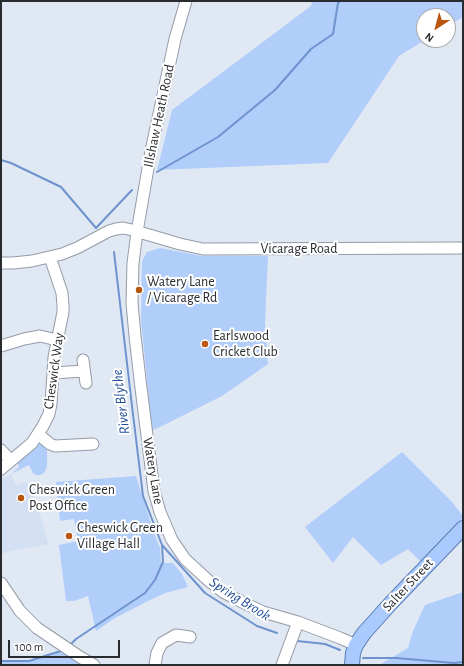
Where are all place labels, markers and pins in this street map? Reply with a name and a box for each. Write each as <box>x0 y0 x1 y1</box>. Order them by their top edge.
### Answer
place label: Watery Lane / Vicarage Rd <box>147 274 217 306</box>
marker: Watery Lane / Vicarage Rd <box>134 285 144 295</box>
place label: Earlswood Cricket Club <box>213 328 278 360</box>
marker: Earlswood Cricket Club <box>200 339 210 349</box>
place label: Cheswick Green Post Office <box>29 482 115 514</box>
marker: Cheswick Green Post Office <box>16 493 26 503</box>
place label: Cheswick Green Village Hall <box>77 520 163 552</box>
marker: Cheswick Green Village Hall <box>64 531 74 541</box>

